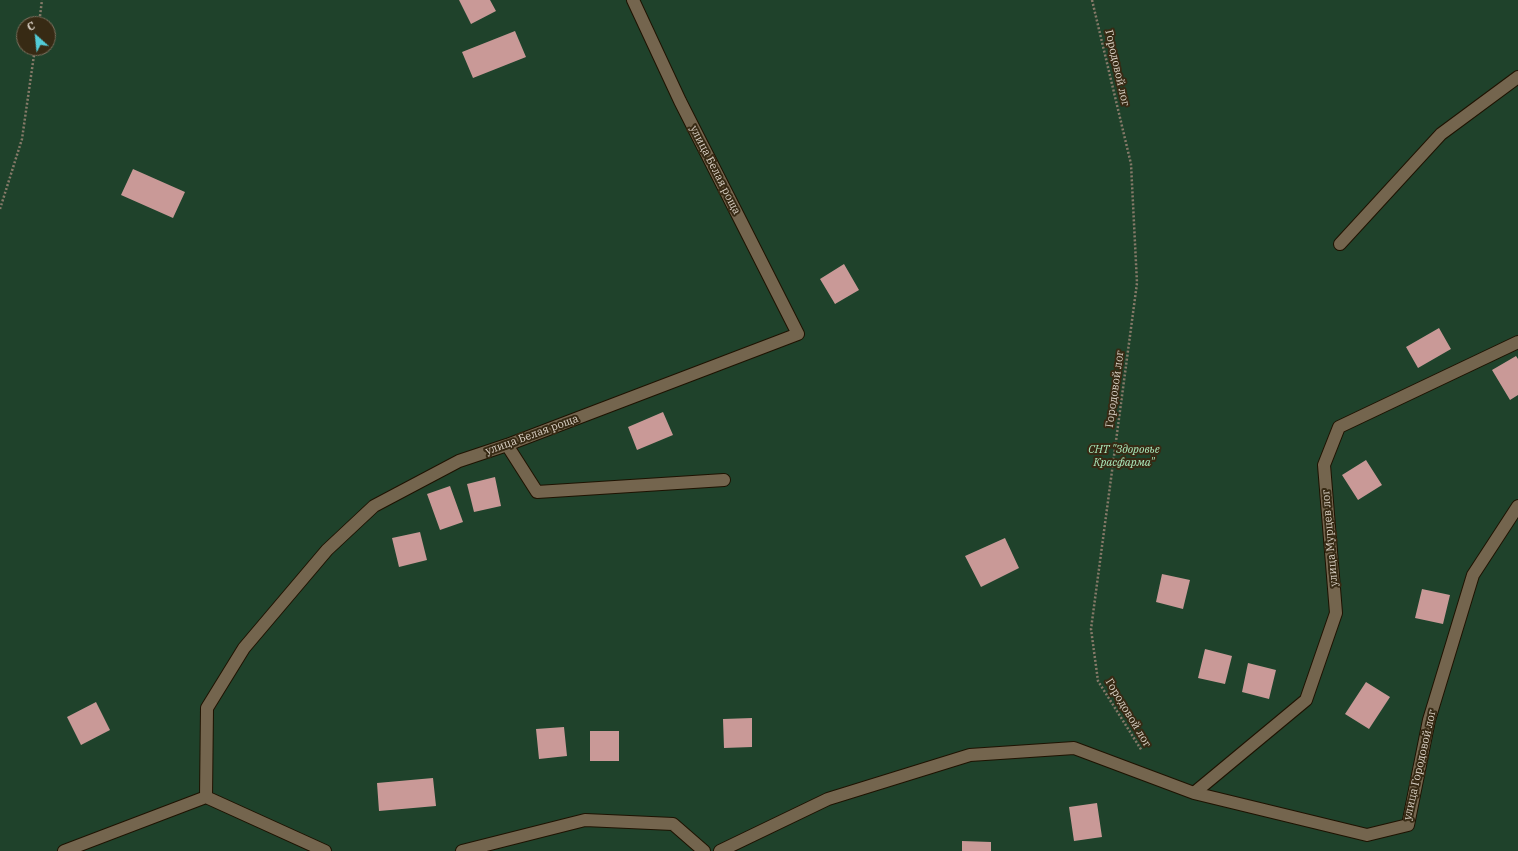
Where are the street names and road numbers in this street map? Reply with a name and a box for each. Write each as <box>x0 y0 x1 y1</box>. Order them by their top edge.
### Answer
street label: Городовой лог <box>1102 29 1132 107</box>
street label: улица Белая роща <box>687 123 743 217</box>
street label: Городовой лог <box>1103 350 1127 428</box>
street label: улица Белая роща <box>484 412 580 458</box>
street label: улица Мурцев лог <box>1319 489 1341 587</box>
street label: Городовой лог <box>1102 676 1154 750</box>
street label: улица Городовой лог <box>1401 708 1439 822</box>

